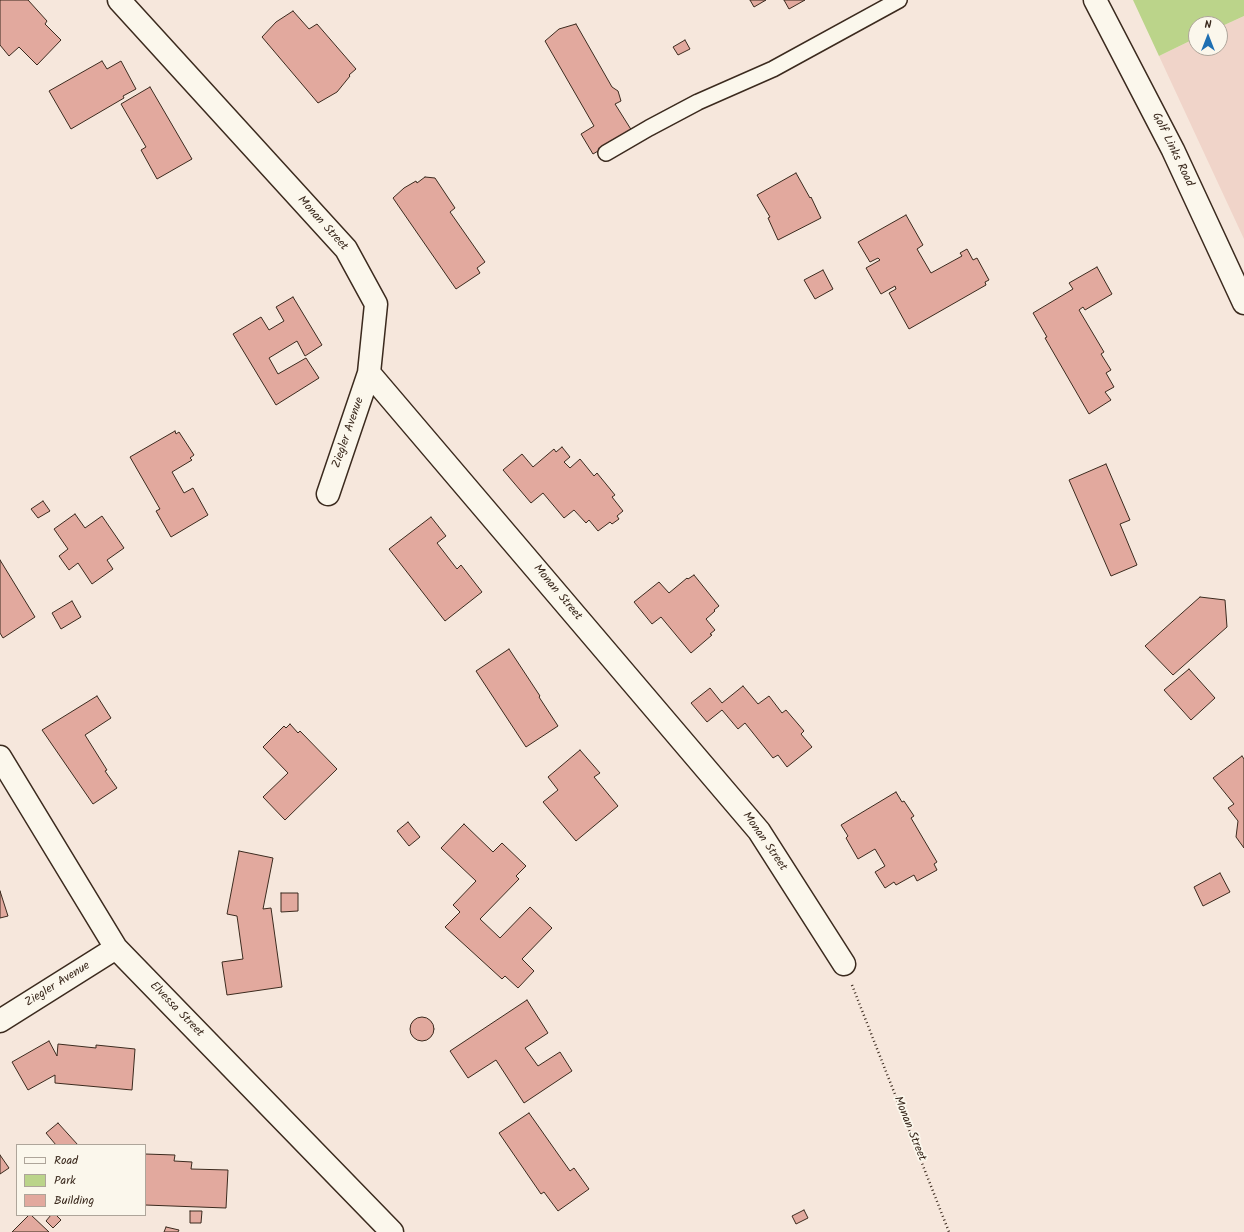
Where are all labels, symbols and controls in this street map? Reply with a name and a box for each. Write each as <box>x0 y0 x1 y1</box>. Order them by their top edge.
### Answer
north arrow <box>1188 16 1228 56</box>
text: N <box>1205 16 1211 34</box>
street label: Golf Links Road <box>1148 111 1196 189</box>
street label: Monan Street <box>294 194 350 254</box>
street label: Ziegler Avenue <box>330 396 368 470</box>
street label: Monan Street <box>529 562 585 624</box>
street label: Monan Street <box>738 810 790 874</box>
street label: Ziegler Avenue <box>23 959 93 1011</box>
street label: Elvessa Street <box>146 979 206 1041</box>
street label: Monan Street <box>889 1095 929 1163</box>
legend <box>16 1144 146 1216</box>
text: Road <box>54 1151 78 1170</box>
text: Park <box>54 1171 76 1190</box>
text: Building <box>54 1191 94 1210</box>

